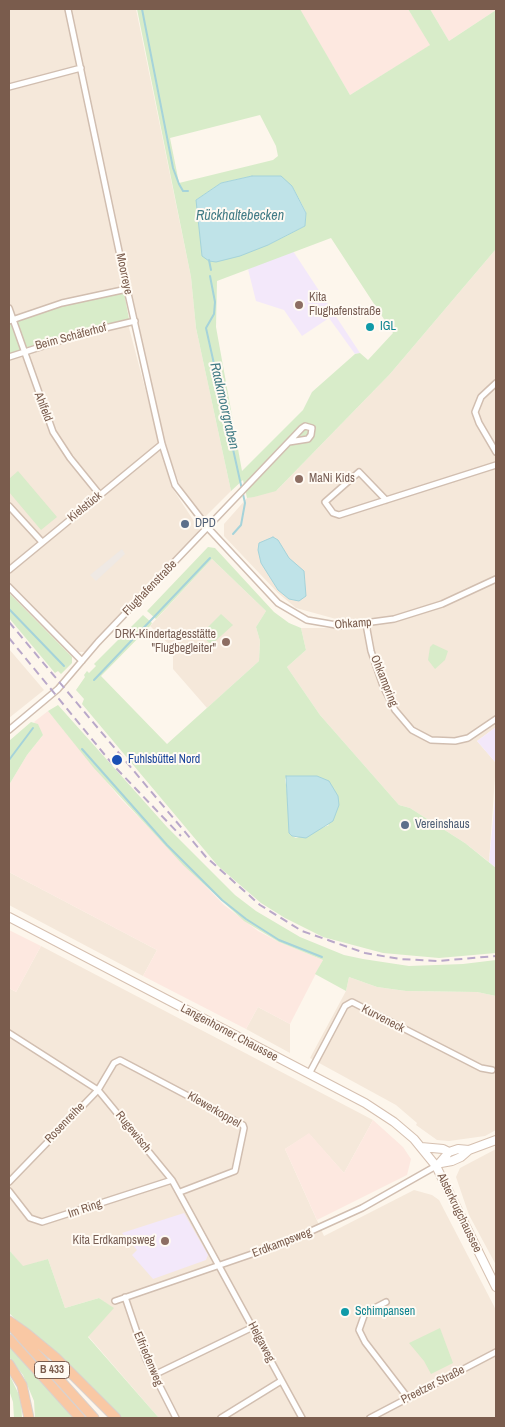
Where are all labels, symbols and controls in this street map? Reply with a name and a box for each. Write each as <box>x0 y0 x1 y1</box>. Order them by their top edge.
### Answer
water label: Rückhaltebecken <box>196 208 284 224</box>
street label: Moorreye <box>113 252 135 296</box>
place label: Kita Flughafenstraße <box>309 291 381 319</box>
marker: Kita Flughafenstraße <box>293 299 305 311</box>
place label: IGL <box>380 320 396 334</box>
street label: Beim Schäferhof <box>34 321 108 353</box>
marker: IGL <box>364 321 376 333</box>
water label: Raakmoorgraben <box>206 361 242 451</box>
street label: Ahlfeld <box>31 390 55 424</box>
place label: MaNi Kids <box>309 472 355 486</box>
marker: MaNi Kids <box>293 473 305 485</box>
street label: Kielstück <box>65 489 105 525</box>
place label: DPD <box>195 517 216 531</box>
marker: DPD <box>179 518 191 530</box>
street label: Flughafenstraße <box>120 557 180 619</box>
street label: Ohkamp <box>334 616 372 632</box>
place label: DRK-Kindertagesstätte "Flugbegleiter" <box>115 628 216 656</box>
marker: DRK-Kindertagesstätte "Flugbegleiter" <box>220 636 232 648</box>
street label: Ohkampring <box>367 653 401 709</box>
marker: Fuhlsbüttel Nord <box>110 753 124 767</box>
place label: Fuhlsbüttel Nord <box>128 753 200 767</box>
place label: Vereinshaus <box>415 818 470 832</box>
marker: Vereinshaus <box>399 819 411 831</box>
street label: Langenhorner Chaussee <box>178 1001 280 1065</box>
street label: Kurveneck <box>359 1002 407 1036</box>
street label: Klewerkoppel <box>185 1089 243 1131</box>
street label: Rosenreihe <box>42 1100 88 1146</box>
street label: Rugewisch <box>112 1109 154 1155</box>
street label: Alsterkrugchaussee <box>434 1171 484 1255</box>
street label: Im Ring <box>66 1197 104 1221</box>
street label: Erdkampsweg <box>250 1225 314 1261</box>
place label: Kita Erdkampsweg <box>72 1234 155 1248</box>
marker: Kita Erdkampsweg <box>159 1235 171 1247</box>
place label: Schimpansen <box>355 1305 415 1319</box>
marker: Schimpansen <box>339 1306 351 1318</box>
street label: Helgaweg <box>244 1319 278 1365</box>
street label: Elfriedenweg <box>130 1330 166 1388</box>
road number: B 433 <box>34 1362 70 1378</box>
street label: Preetzer Straße <box>399 1363 467 1407</box>

